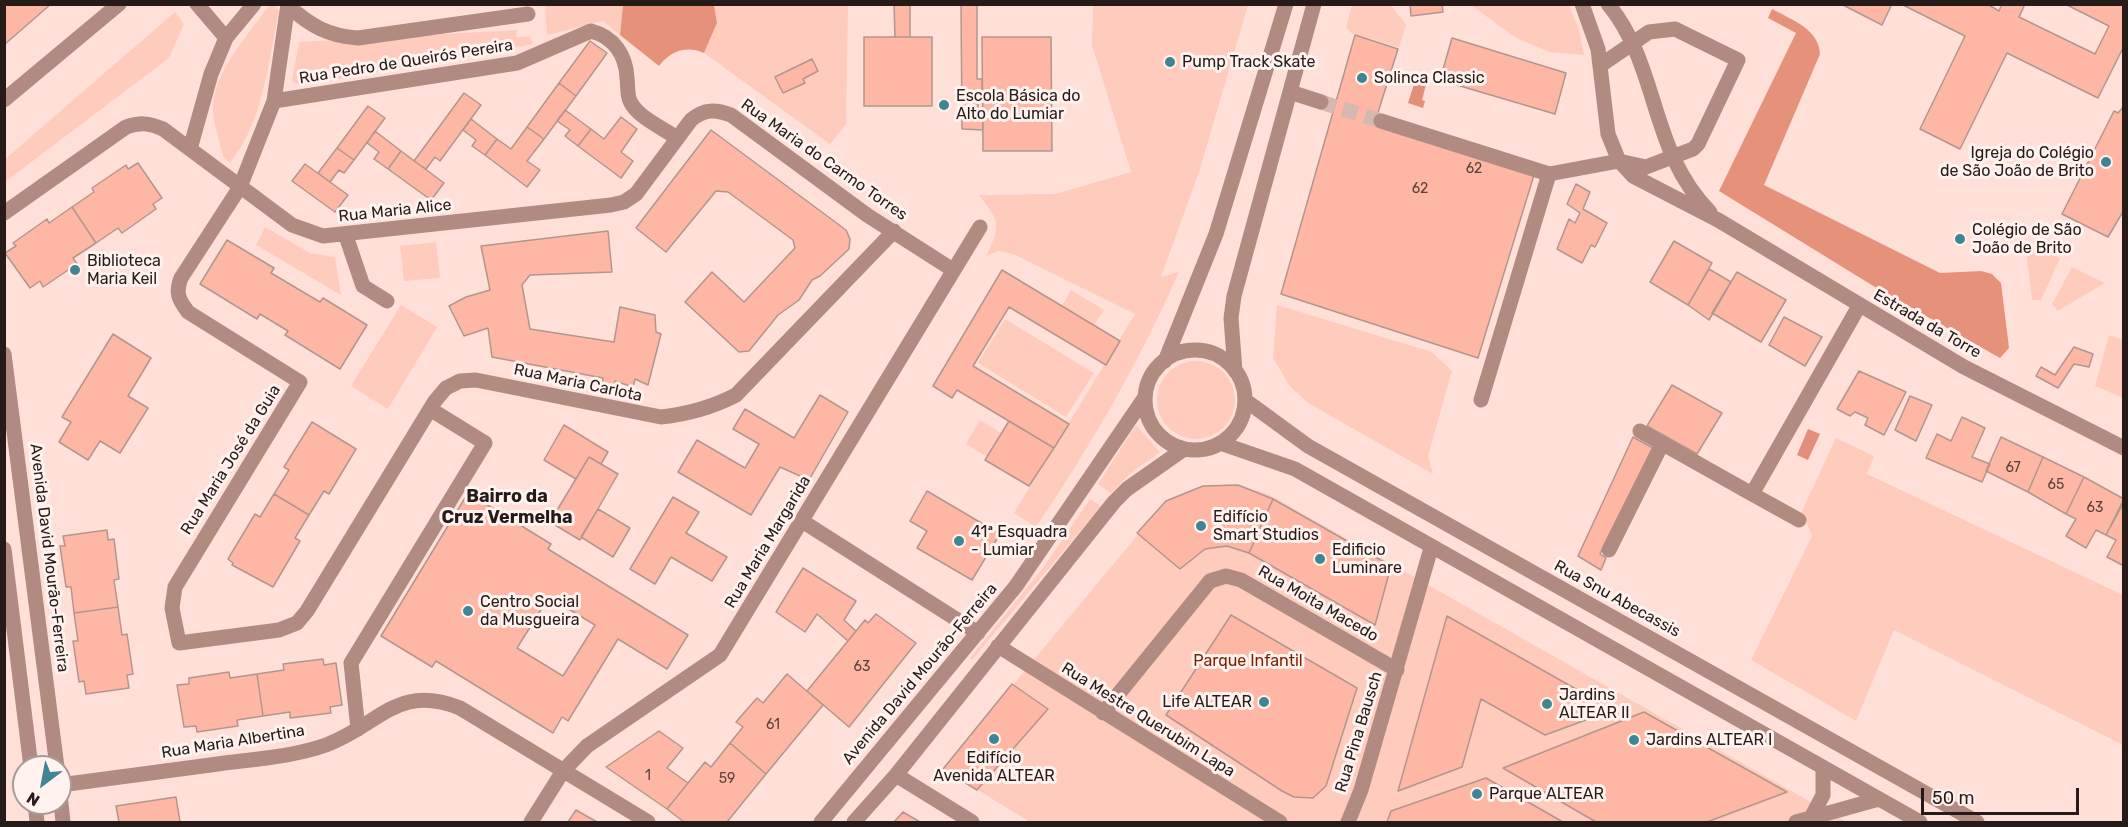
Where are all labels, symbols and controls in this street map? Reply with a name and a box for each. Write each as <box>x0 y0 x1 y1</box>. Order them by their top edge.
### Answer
street label: Rua Pedro de Queirós Pereira <box>298 36 514 88</box>
place label: Pump Track Skate <box>1182 52 1315 72</box>
marker: Pump Track Skate <box>1163 55 1177 69</box>
place label: Solinca Classic <box>1374 68 1485 88</box>
marker: Solinca Classic <box>1355 71 1369 85</box>
place label: Escola Básica do Alto do Lumiar <box>956 86 1080 124</box>
street label: Rua Maria do Carmo Torres <box>737 95 911 225</box>
marker: Escola Básica do Alto do Lumiar <box>937 98 951 112</box>
place label: Igreja do Colégio de São João de Brito <box>1940 143 2094 181</box>
marker: Igreja do Colégio de São João de Brito <box>2099 155 2113 169</box>
house number: 62 <box>1466 161 1482 177</box>
house number: 62 <box>1412 181 1428 197</box>
street label: Rua Maria Alice <box>338 196 452 226</box>
place label: Colégio de São João de Brito <box>1972 220 2082 258</box>
marker: Colégio de São João de Brito <box>1953 232 1967 246</box>
place label: Biblioteca Maria Keil <box>87 251 161 289</box>
marker: Biblioteca Maria Keil <box>68 263 82 277</box>
street label: Estrada da Torre <box>1870 285 1984 363</box>
street label: Rua Maria Carlota <box>512 360 644 406</box>
street label: Rua Maria José da Guia <box>177 382 285 538</box>
street label: Avenida David Mourão-Ferreira <box>25 443 73 673</box>
house number: 67 <box>2005 460 2021 476</box>
street label: Rua Maria Margarida <box>721 472 815 612</box>
house number: 65 <box>2048 477 2064 493</box>
district label: Bairro da Cruz Vermelha <box>441 486 573 528</box>
house number: 63 <box>2087 500 2103 516</box>
place label: Edifício Smart Studios <box>1213 507 1319 545</box>
marker: Edifício Smart Studios <box>1194 519 1208 533</box>
place label: 41ª Esquadra - Lumiar <box>971 522 1067 560</box>
marker: 41ª Esquadra - Lumiar <box>952 534 966 548</box>
place label: Edificio Luminare <box>1332 540 1402 578</box>
marker: Edificio Luminare <box>1313 552 1327 566</box>
street label: Rua Snu Abecassis <box>1551 556 1683 642</box>
street label: Rua Moita Macedo <box>1254 562 1382 646</box>
street label: Avenida David Mourão-Ferreira <box>839 580 1001 768</box>
place label: Centro Social da Musgueira <box>480 592 580 630</box>
marker: Centro Social da Musgueira <box>461 604 475 618</box>
park label: Parque Infantil <box>1193 651 1303 671</box>
house number: 63 <box>854 659 870 675</box>
street label: Rua Mestre Querubim Lapa <box>1058 659 1238 781</box>
street label: Rua Pina Bausch <box>1331 669 1387 795</box>
place label: Jardins ALTEAR II <box>1559 685 1630 723</box>
place label: Life ALTEAR <box>1162 692 1252 712</box>
marker: Life ALTEAR <box>1257 695 1271 709</box>
marker: Jardins ALTEAR II <box>1540 697 1554 711</box>
house number: 61 <box>766 717 780 733</box>
street label: Rua Maria Albertina <box>160 721 306 763</box>
place label: Jardins ALTEAR I <box>1646 730 1772 750</box>
marker: Edifício Avenida ALTEAR <box>987 732 1001 746</box>
marker: Jardins ALTEAR I <box>1627 733 1641 747</box>
place label: Edifício Avenida ALTEAR <box>933 748 1055 786</box>
north arrow <box>12 755 72 815</box>
house number: 1 <box>645 768 651 784</box>
house number: 59 <box>719 771 735 787</box>
scale bar <box>1924 776 2082 814</box>
place label: Parque ALTEAR <box>1489 784 1604 804</box>
marker: Parque ALTEAR <box>1470 787 1484 801</box>
text: 50 m <box>1932 787 1975 809</box>
text: N <box>23 788 43 810</box>

